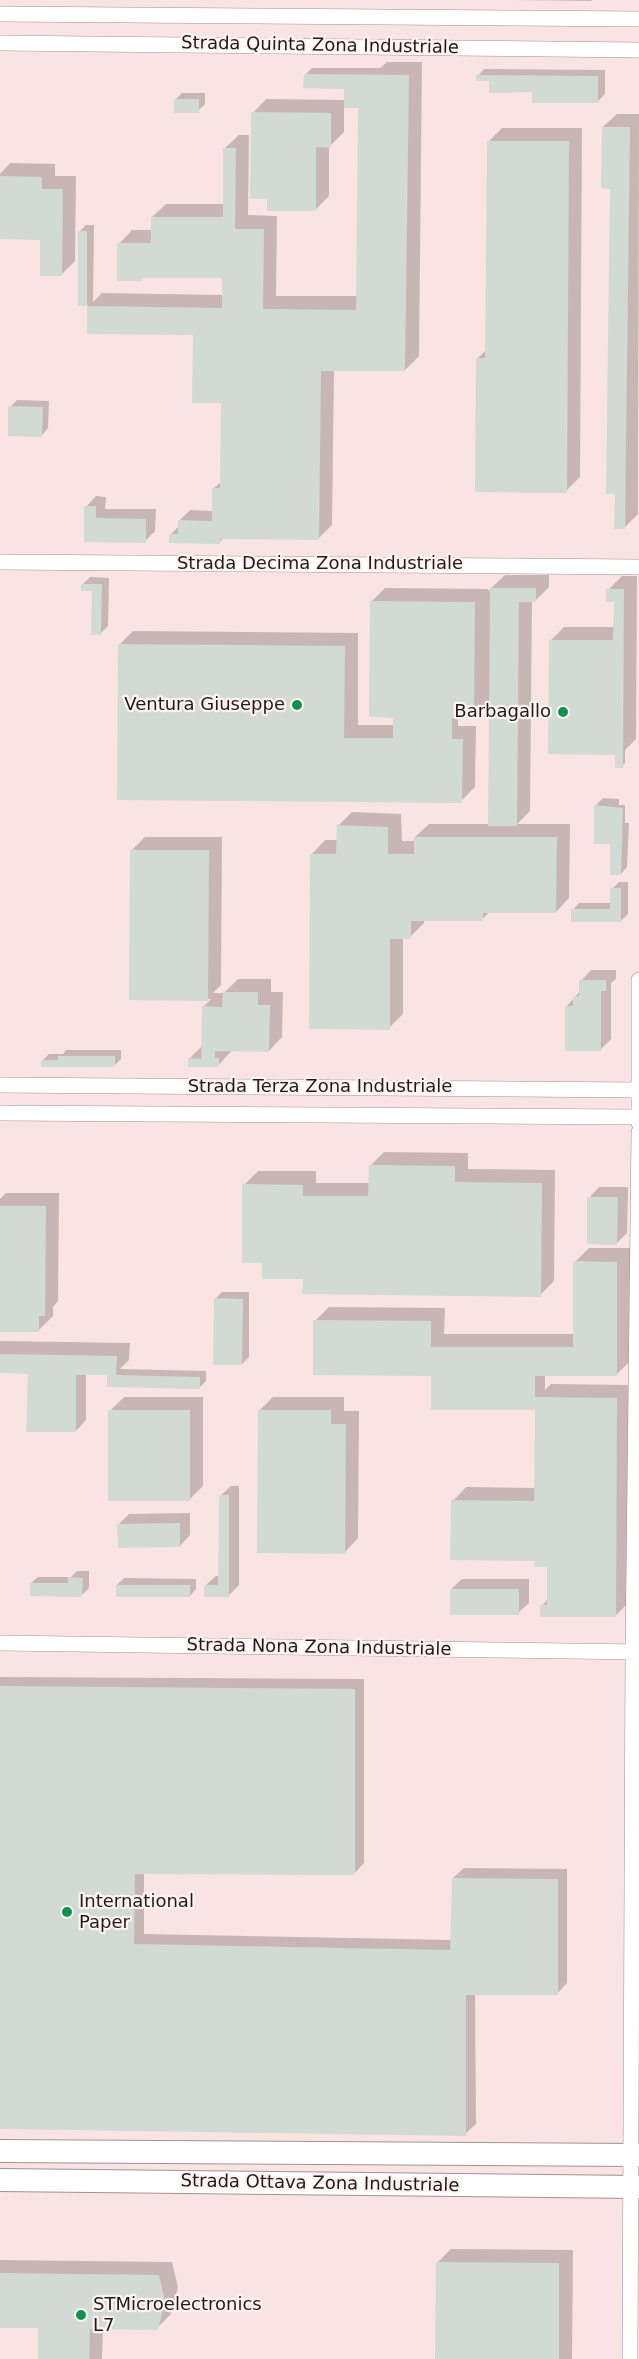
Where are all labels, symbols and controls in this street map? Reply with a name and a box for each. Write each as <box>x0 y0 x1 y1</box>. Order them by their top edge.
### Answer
street label: Strada Quinta Zona Industriale <box>181 33 459 59</box>
street label: Strada Decima Zona Industriale <box>177 553 463 575</box>
place label: Ventura Giuseppe <box>124 694 285 716</box>
marker: Ventura Giuseppe <box>290 698 304 712</box>
place label: Barbagallo <box>454 701 551 723</box>
marker: Barbagallo <box>556 705 570 719</box>
street label: Strada Terza Zona Industriale <box>188 1076 452 1098</box>
street label: Strada Nona Zona Industriale <box>186 1635 452 1661</box>
place label: International Paper <box>79 1891 194 1934</box>
marker: International Paper <box>60 1905 74 1919</box>
street label: Strada Ottava Zona Industriale <box>180 2171 460 2197</box>
place label: STMicroelectronics L7 <box>93 2294 262 2336</box>
marker: STMicroelectronics L7 <box>74 2308 88 2322</box>

